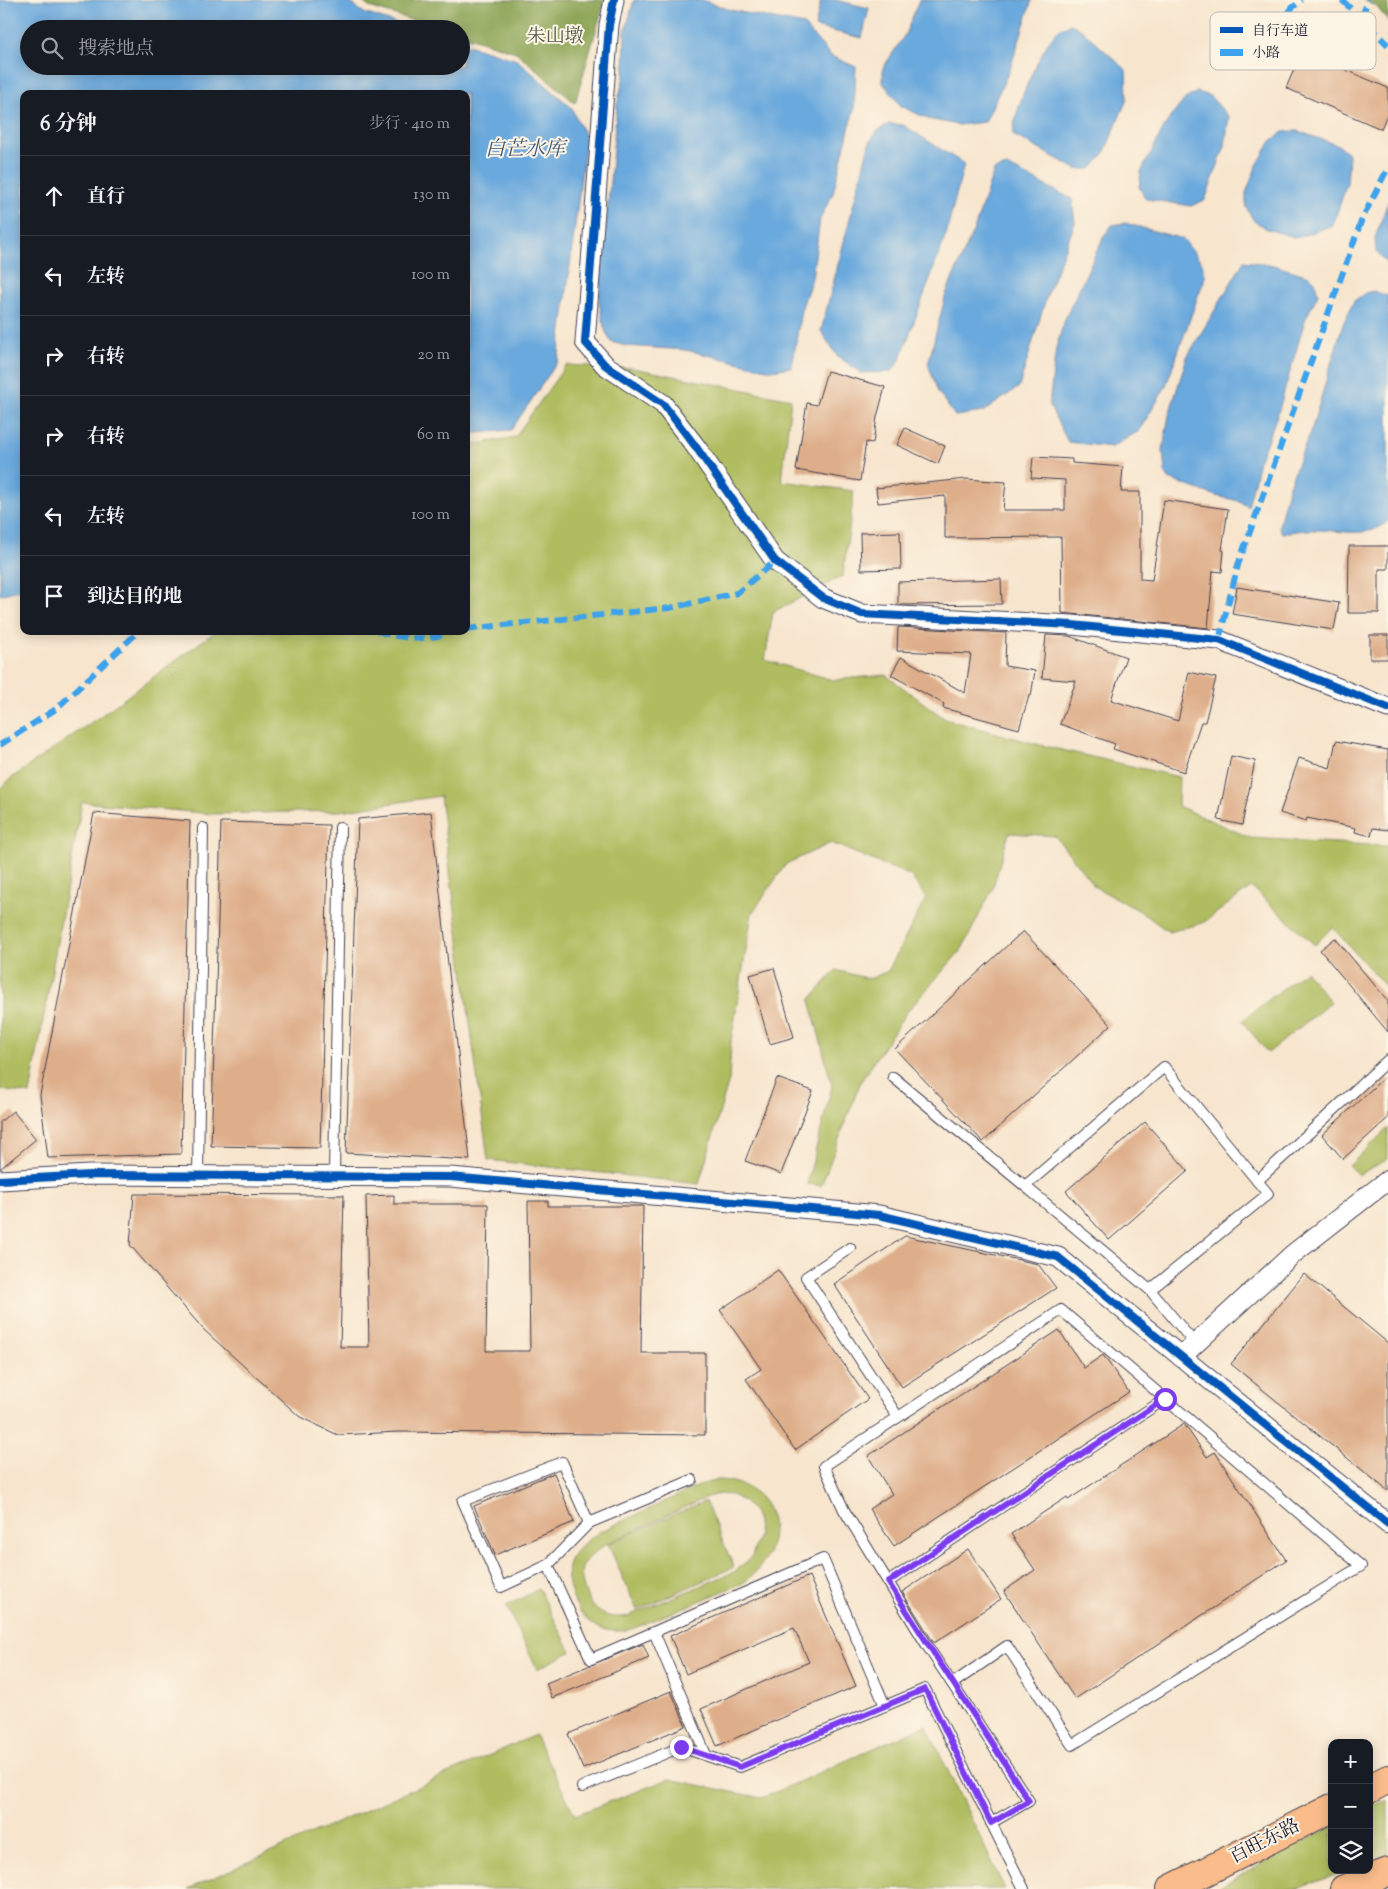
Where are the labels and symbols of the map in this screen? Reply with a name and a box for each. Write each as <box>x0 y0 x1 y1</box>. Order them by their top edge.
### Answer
legend <box>1210 12 1376 70</box>
text: 自行车道 <box>1252 22 1308 42</box>
park label: 朱山墩 <box>526 24 584 51</box>
text: 小路 <box>1252 44 1280 64</box>
water label: 白芒水库 <box>485 136 568 165</box>
route start <box>1154 1388 1177 1411</box>
route end <box>670 1736 693 1759</box>
street label: 百旺东路 <box>1225 1813 1305 1871</box>

